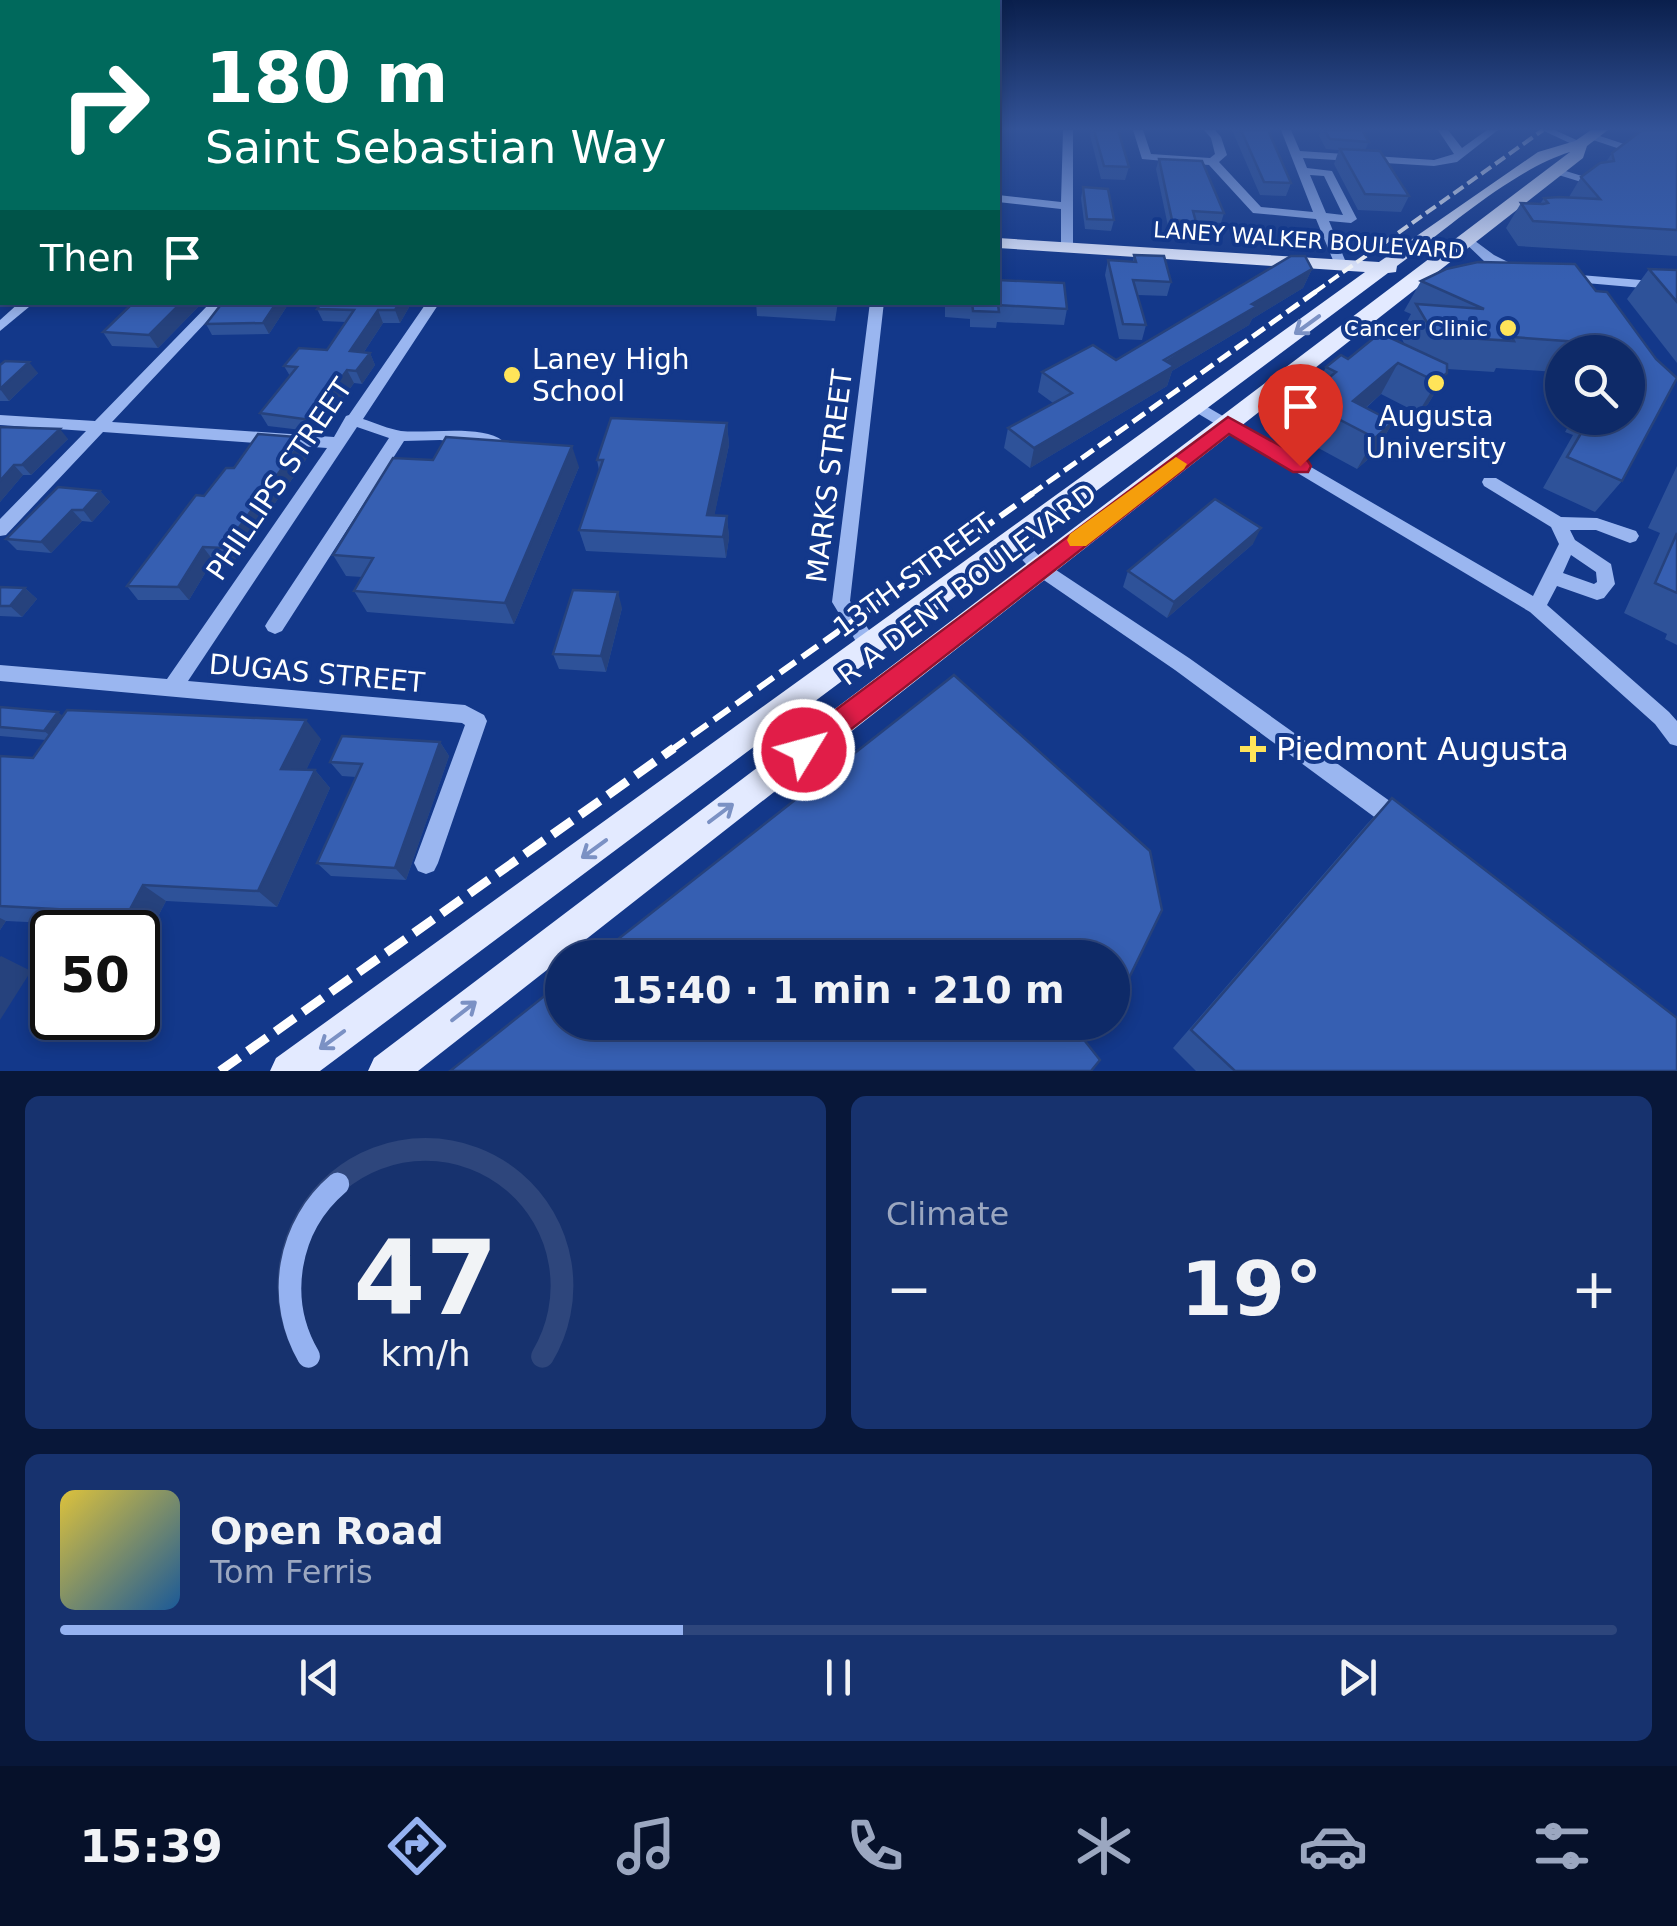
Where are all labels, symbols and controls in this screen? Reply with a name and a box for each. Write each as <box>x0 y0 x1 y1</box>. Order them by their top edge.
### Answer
text: 180 m <box>205 37 448 119</box>
icon: right <box>40 40 170 170</box>
text: Saint Sebastian Way <box>205 121 666 174</box>
street label: LANEY WALKER BOULEVARD <box>1152 217 1466 264</box>
icon: arrive <box>155 230 210 285</box>
text: Then <box>40 236 135 280</box>
one-way arrow <box>1294 314 1322 335</box>
place label: Cancer Clinic <box>1344 316 1488 341</box>
marker: Cancer Clinic <box>1497 317 1519 339</box>
map controls <box>1545 335 1645 435</box>
button: search <box>1545 335 1645 435</box>
place label: Laney High School <box>532 343 690 408</box>
marker: Laney High School <box>501 364 523 386</box>
pin <box>1258 364 1343 467</box>
street label: MARKS STREET <box>800 367 859 585</box>
street label: PHILLIPS STREET <box>200 371 360 586</box>
marker: Augusta University <box>1425 372 1447 394</box>
icon: arrive <box>1273 379 1328 434</box>
place label: Augusta University <box>1365 400 1507 465</box>
street label: R A DENT BOULEVARD <box>832 477 1103 692</box>
street label: 13TH STREET <box>827 506 1000 644</box>
street label: DUGAS STREET <box>208 648 427 699</box>
position arrow <box>752 698 856 802</box>
place label: Piedmont Augusta <box>1276 730 1569 768</box>
marker: Piedmont Augusta <box>1240 736 1266 762</box>
one-way arrow <box>708 802 734 824</box>
one-way arrow <box>581 838 608 859</box>
speed limit sign: 50 <box>30 910 160 1040</box>
text: 15:40 · 1 min · 210 m <box>610 968 1065 1012</box>
one-way arrow <box>450 1001 477 1022</box>
one-way arrow <box>318 1030 346 1051</box>
text: Climate <box>886 1195 1009 1233</box>
text: 47 <box>353 1217 498 1339</box>
text: 19° <box>1181 1245 1322 1333</box>
text: − <box>886 1257 932 1321</box>
text: + <box>1571 1257 1617 1321</box>
text: km/h <box>380 1333 471 1374</box>
text: Open Road <box>210 1509 444 1553</box>
text: Tom Ferris <box>210 1553 373 1591</box>
icon: previous <box>292 1650 347 1705</box>
icon: pause <box>811 1650 866 1705</box>
icon: next <box>1330 1650 1385 1705</box>
icon: directions <box>382 1811 452 1881</box>
icon: music <box>611 1811 681 1881</box>
icon: phone <box>840 1811 910 1881</box>
icon: climate <box>1069 1811 1139 1881</box>
icon: car <box>1298 1811 1368 1881</box>
icon: filters <box>1527 1811 1597 1881</box>
text: 15:39 <box>80 1820 223 1873</box>

